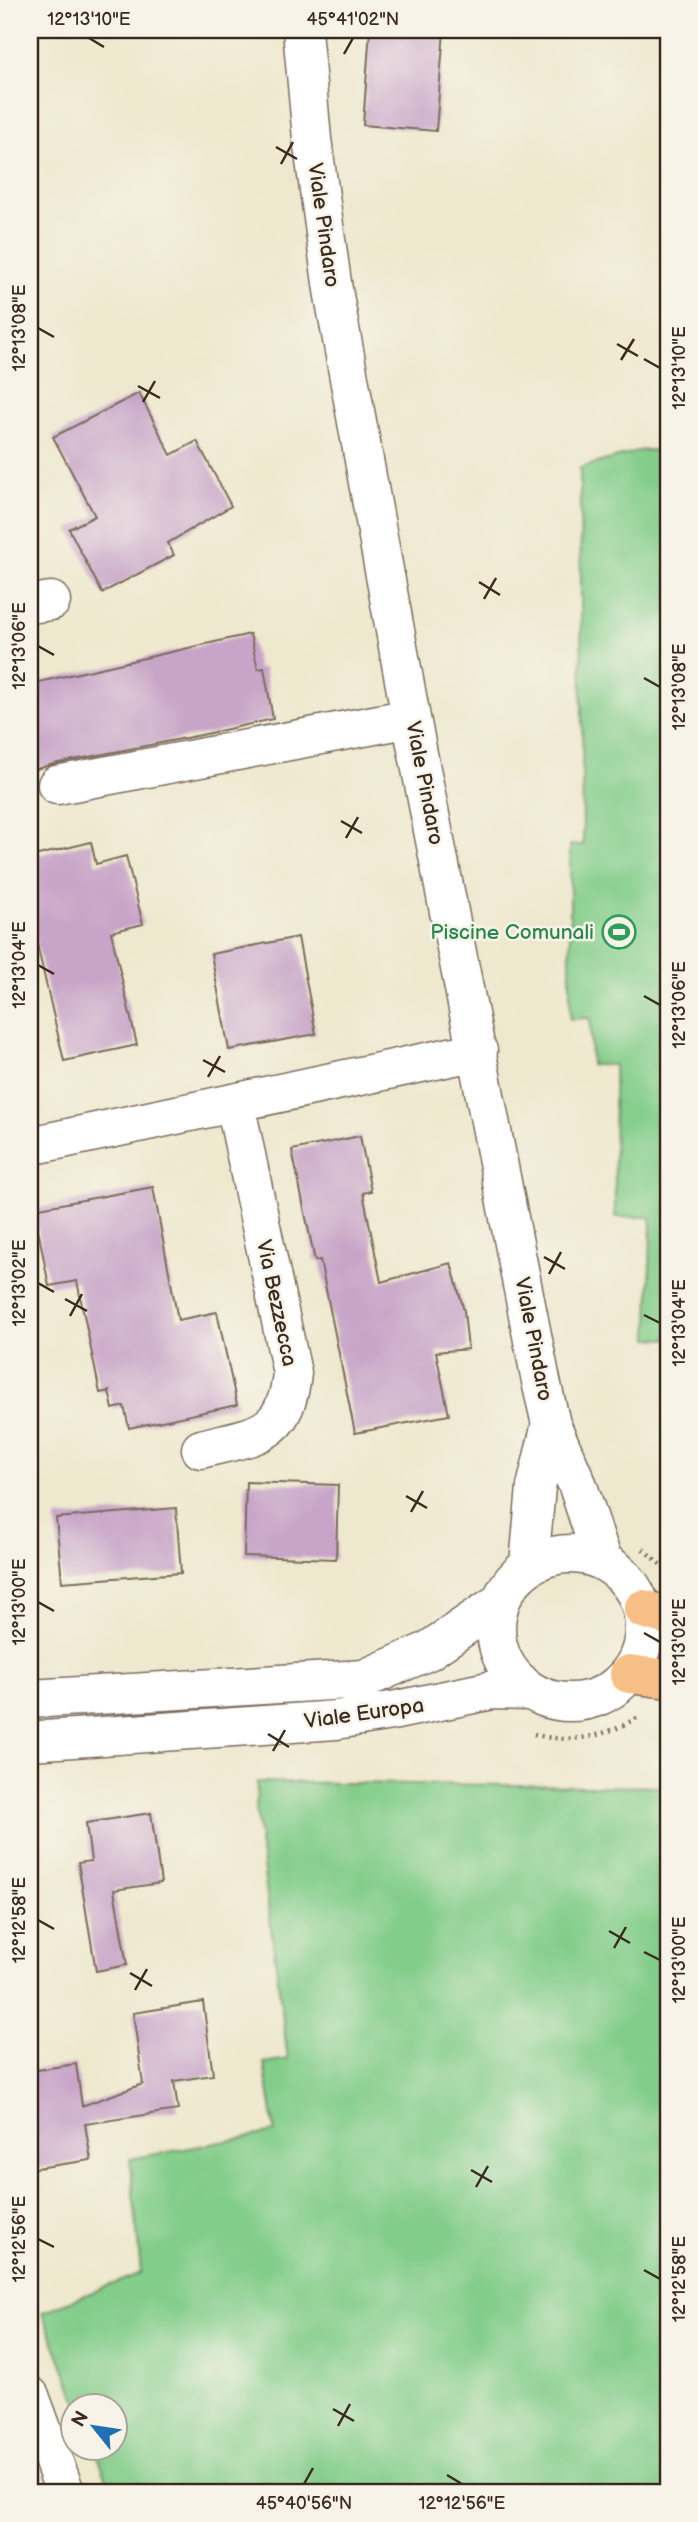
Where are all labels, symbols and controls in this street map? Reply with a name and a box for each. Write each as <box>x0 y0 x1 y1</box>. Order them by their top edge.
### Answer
text: 12°13'10"E <box>47 9 131 30</box>
text: 45°41'02"N <box>307 9 399 30</box>
street label: Viale Pindaro <box>302 161 345 289</box>
text: 12°13'08"E <box>9 284 30 372</box>
text: 12°13'10"E <box>669 326 690 410</box>
text: 12°13'06"E <box>9 602 30 690</box>
text: 12°13'08"E <box>669 643 690 731</box>
street label: Viale Pindaro <box>400 719 449 847</box>
sports icon: Piscine Comunali <box>600 913 638 951</box>
place label: Piscine Comunali <box>430 920 594 945</box>
text: 12°13'04"E <box>9 921 30 1009</box>
text: 12°13'06"E <box>669 961 690 1049</box>
street label: Via Bezzecca <box>251 1238 302 1369</box>
text: 12°13'02"E <box>9 1239 30 1327</box>
street label: Viale Pindaro <box>509 1275 558 1403</box>
text: 12°13'04"E <box>669 1279 690 1367</box>
text: 12°13'00"E <box>9 1558 30 1646</box>
text: 12°13'02"E <box>669 1598 690 1686</box>
street label: Viale Europa <box>303 1693 425 1734</box>
text: 12°12'58"E <box>9 1877 30 1963</box>
text: 12°13'00"E <box>669 1916 690 2004</box>
text: 12°12'56"E <box>9 2195 30 2282</box>
text: 12°12'58"E <box>669 2236 690 2322</box>
north arrow <box>60 2392 130 2462</box>
text: N <box>67 2407 94 2431</box>
text: 45°40'56"N <box>256 2493 352 2514</box>
text: 12°12'56"E <box>419 2493 506 2514</box>

